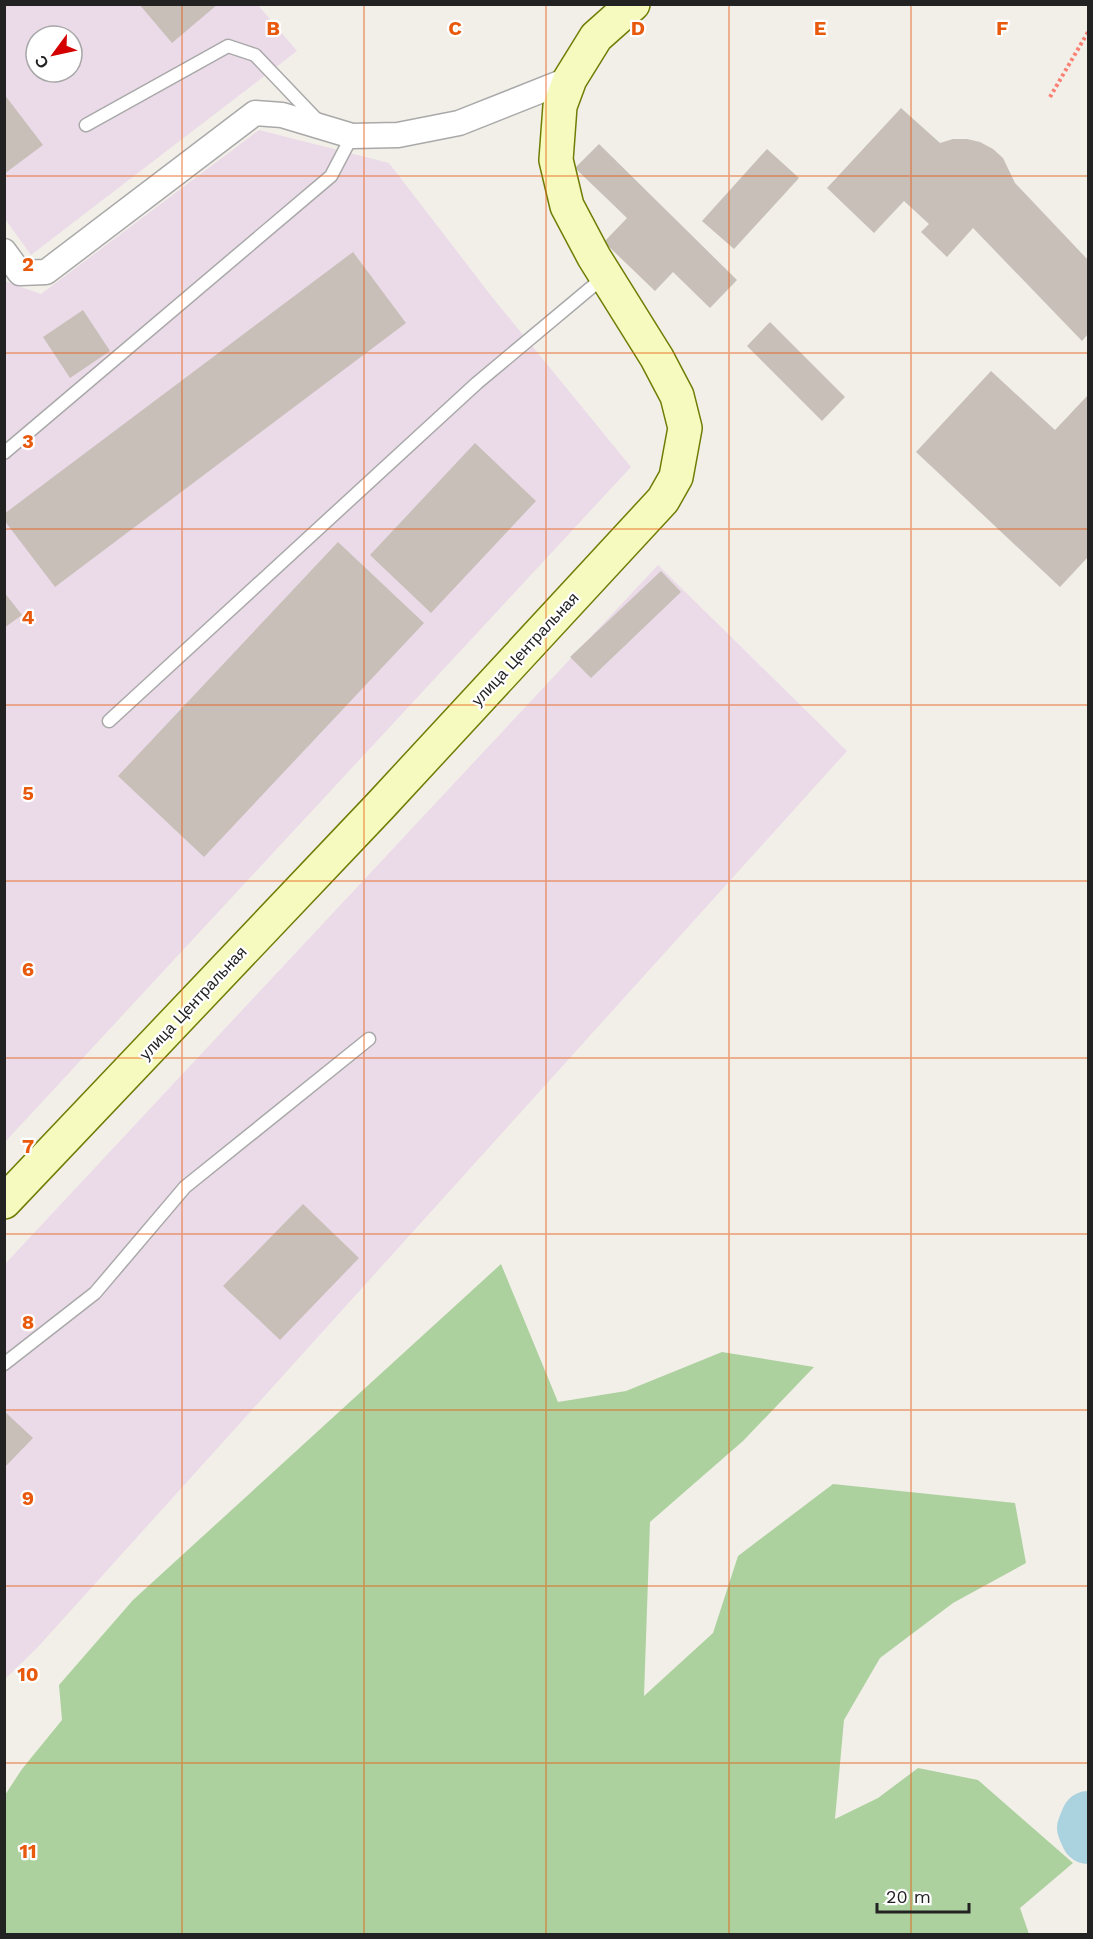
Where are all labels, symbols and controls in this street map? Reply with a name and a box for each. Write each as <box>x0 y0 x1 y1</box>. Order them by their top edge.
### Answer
text: B <box>266 16 280 40</box>
text: C <box>448 16 462 40</box>
text: D <box>631 16 645 40</box>
text: E <box>814 16 826 40</box>
text: F <box>996 16 1008 40</box>
north arrow <box>24 24 84 84</box>
text: С <box>30 52 53 72</box>
text: 2 <box>22 252 34 276</box>
text: 3 <box>22 429 34 453</box>
street label: улица Центральная <box>468 588 582 710</box>
text: 4 <box>22 605 35 629</box>
text: 5 <box>22 781 34 805</box>
street label: улица Центральная <box>136 942 250 1064</box>
text: 6 <box>22 957 34 981</box>
text: 7 <box>22 1134 34 1158</box>
text: 8 <box>22 1310 34 1334</box>
text: 9 <box>22 1486 34 1510</box>
text: 10 <box>17 1662 39 1686</box>
text: 11 <box>19 1839 37 1863</box>
scale bar <box>877 1876 968 1914</box>
text: 20 m <box>886 1886 931 1907</box>

